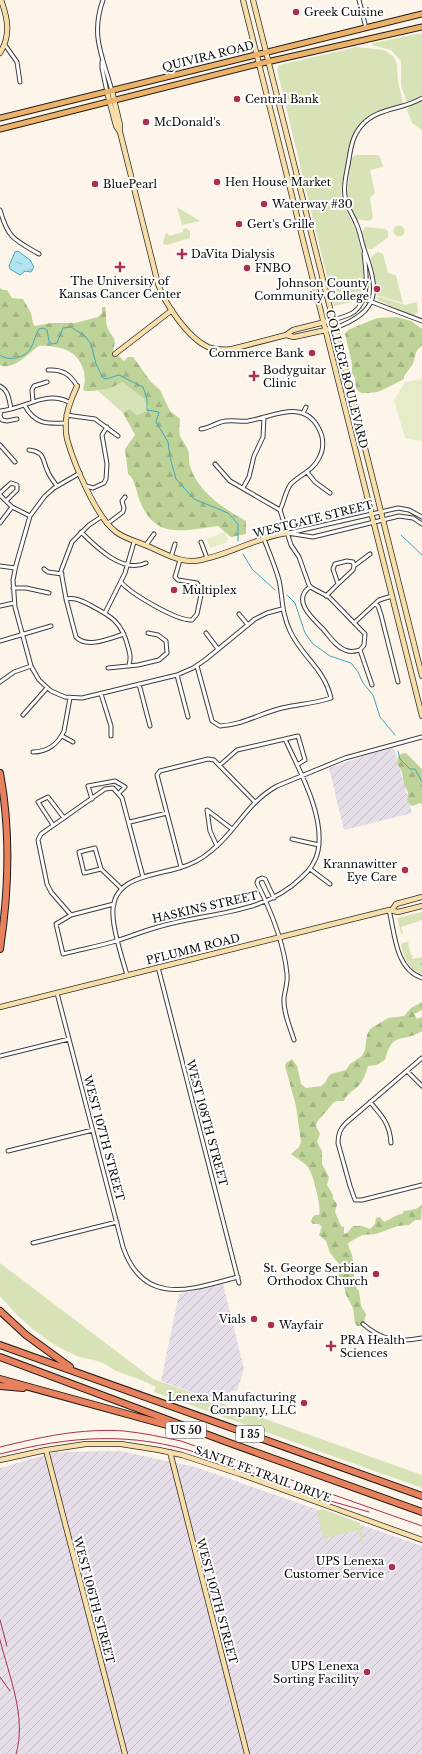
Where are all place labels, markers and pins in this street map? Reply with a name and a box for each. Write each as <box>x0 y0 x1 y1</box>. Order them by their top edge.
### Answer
place label: Greek Cuisine <box>304 5 384 19</box>
marker: Greek Cuisine <box>291 7 301 17</box>
place label: Central Bank <box>245 92 319 106</box>
marker: Central Bank <box>232 94 242 104</box>
place label: McDonald's <box>154 115 220 129</box>
marker: McDonald's <box>141 117 151 127</box>
place label: Hen House Market <box>225 175 332 189</box>
place label: BluePearl <box>103 177 157 191</box>
marker: Hen House Market <box>212 177 222 187</box>
marker: BluePearl <box>90 179 100 189</box>
place label: Waterway #30 <box>271 197 353 211</box>
marker: Waterway #30 <box>259 199 269 209</box>
place label: Gert's Grille <box>247 217 315 231</box>
marker: Gert's Grille <box>234 219 244 229</box>
place label: DaVita Dialysis <box>191 247 275 261</box>
marker: DaVita Dialysis <box>176 248 188 260</box>
marker: The University of Kansas Cancer Center <box>114 261 126 273</box>
place label: FNBO <box>255 261 291 275</box>
marker: FNBO <box>242 263 252 273</box>
place label: The University of Kansas Cancer Center <box>59 274 182 301</box>
place label: Johnson County Community College <box>254 276 369 303</box>
marker: Johnson County Community College <box>372 284 382 294</box>
place label: Commerce Bank <box>209 346 304 360</box>
marker: Commerce Bank <box>307 348 317 358</box>
place label: Bodyguitar Clinic <box>263 363 327 390</box>
marker: Bodyguitar Clinic <box>248 370 260 382</box>
place label: Multiplex <box>182 583 237 597</box>
marker: Multiplex <box>169 585 179 595</box>
place label: Krannawitter Eye Care <box>323 857 398 884</box>
marker: Krannawitter Eye Care <box>400 865 410 875</box>
place label: St. George Serbian Orthodox Church <box>263 1261 368 1288</box>
marker: St. George Serbian Orthodox Church <box>371 1269 381 1279</box>
place label: Vials <box>218 1312 246 1326</box>
marker: Vials <box>249 1314 259 1324</box>
place label: Wayfair <box>278 1318 324 1332</box>
marker: Wayfair <box>266 1320 276 1330</box>
place label: PRA Health Sciences <box>340 1333 405 1360</box>
marker: PRA Health Sciences <box>325 1340 337 1352</box>
place label: Lenexa Manufacturing Company, LLC <box>168 1390 296 1417</box>
marker: Lenexa Manufacturing Company, LLC <box>299 1398 309 1408</box>
place label: UPS Lenexa Customer Service <box>284 1554 385 1581</box>
marker: UPS Lenexa Customer Service <box>387 1562 397 1572</box>
place label: UPS Lenexa Sorting Facility <box>273 1659 360 1686</box>
marker: UPS Lenexa Sorting Facility <box>362 1667 372 1677</box>

